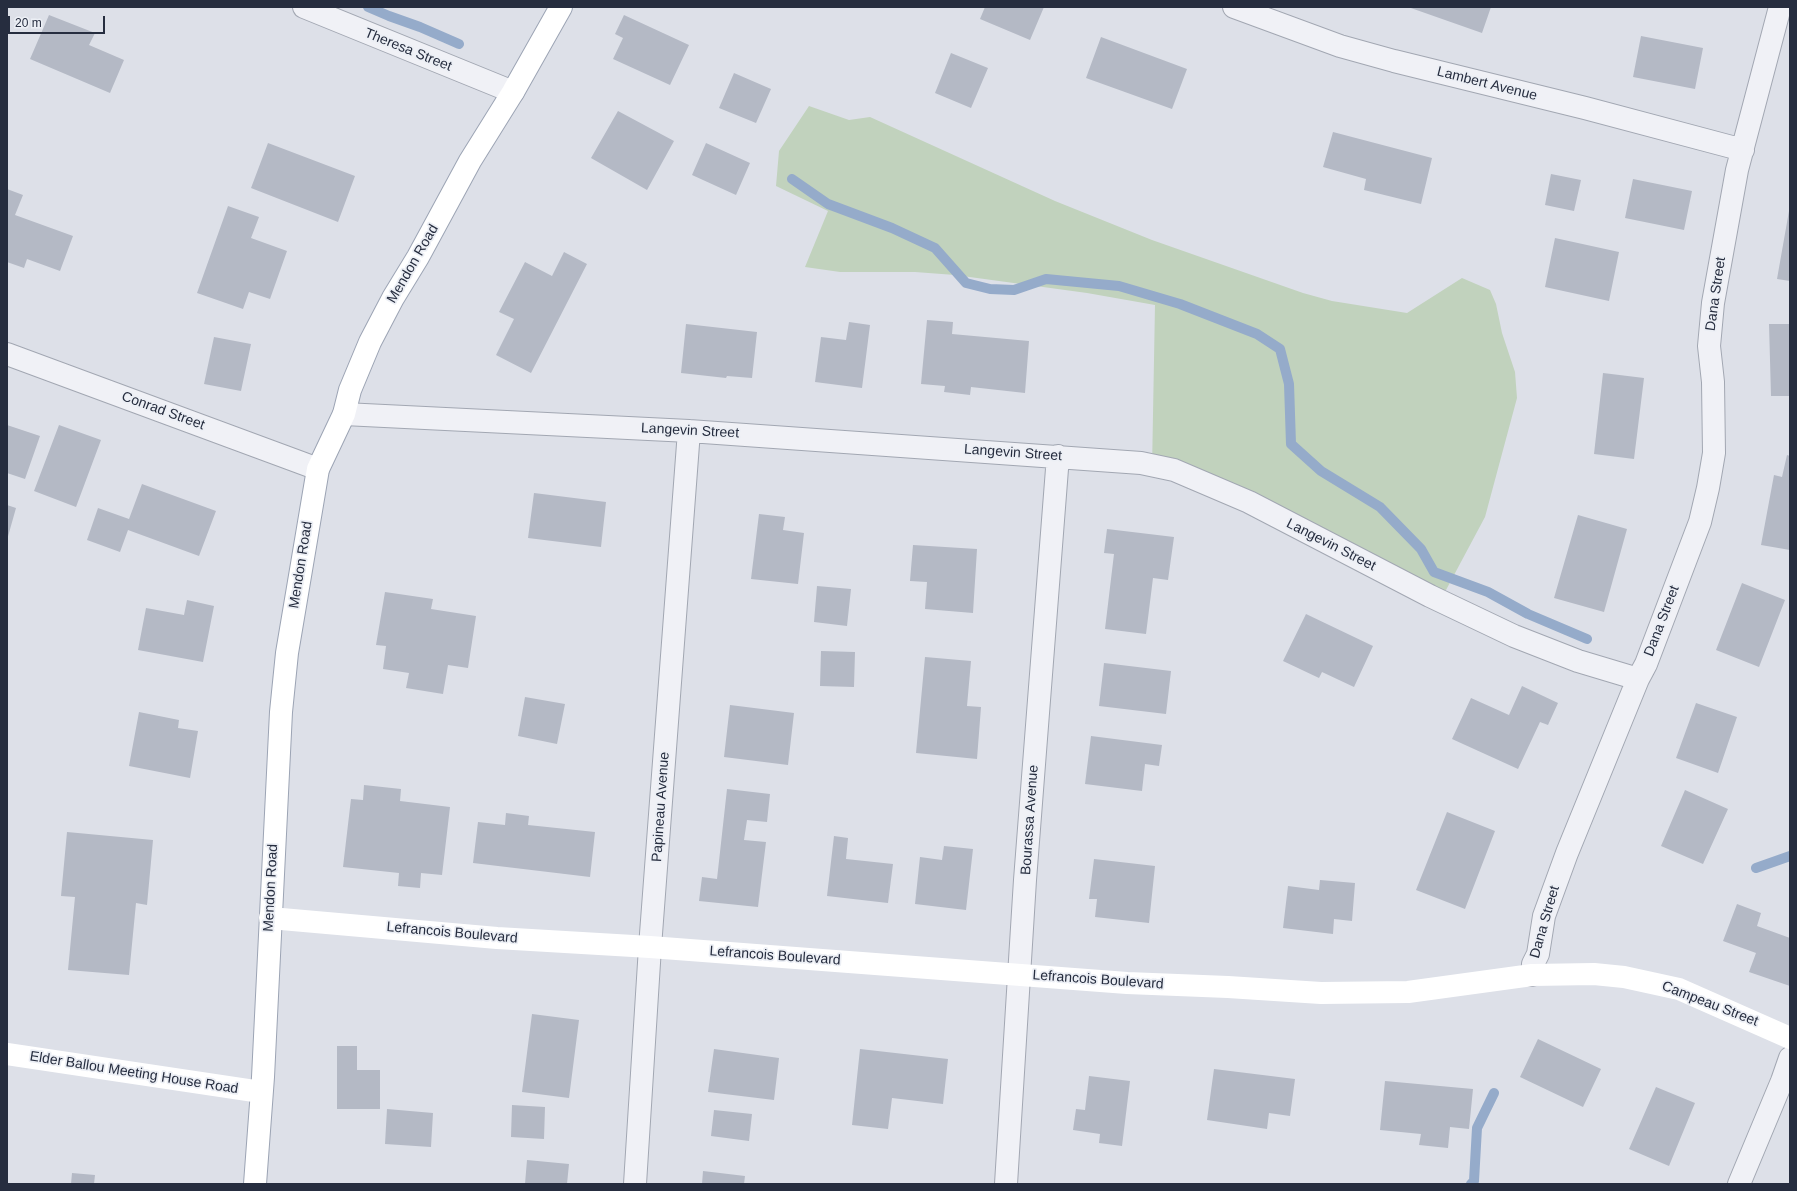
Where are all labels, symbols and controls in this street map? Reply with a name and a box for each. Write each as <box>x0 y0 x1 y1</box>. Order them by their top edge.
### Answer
scale bar <box>10 8 107 34</box>
text: 20 m <box>15 16 42 30</box>
street label: Theresa Street <box>362 25 454 75</box>
street label: Lambert Avenue <box>1435 63 1539 105</box>
street label: Mendon Road <box>384 222 442 306</box>
street label: Dana Street <box>1702 256 1730 332</box>
street label: Conrad Street <box>119 388 207 434</box>
street label: Langevin Street <box>641 420 739 442</box>
street label: Langevin Street <box>963 441 1063 465</box>
street label: Langevin Street <box>1283 515 1379 575</box>
street label: Mendon Road <box>286 520 316 610</box>
street label: Dana Street <box>1641 583 1683 659</box>
street label: Papineau Avenue <box>649 751 673 863</box>
street label: Bourassa Avenue <box>1018 764 1042 876</box>
street label: Mendon Road <box>260 844 282 932</box>
street label: Dana Street <box>1527 884 1563 960</box>
street label: Lefrancois Boulevard <box>386 919 518 947</box>
street label: Lefrancois Boulevard <box>709 943 841 969</box>
street label: Lefrancois Boulevard <box>1032 967 1164 993</box>
street label: Campeau Street <box>1659 978 1761 1030</box>
street label: Elder Ballou Meeting House Road <box>29 1048 239 1098</box>

